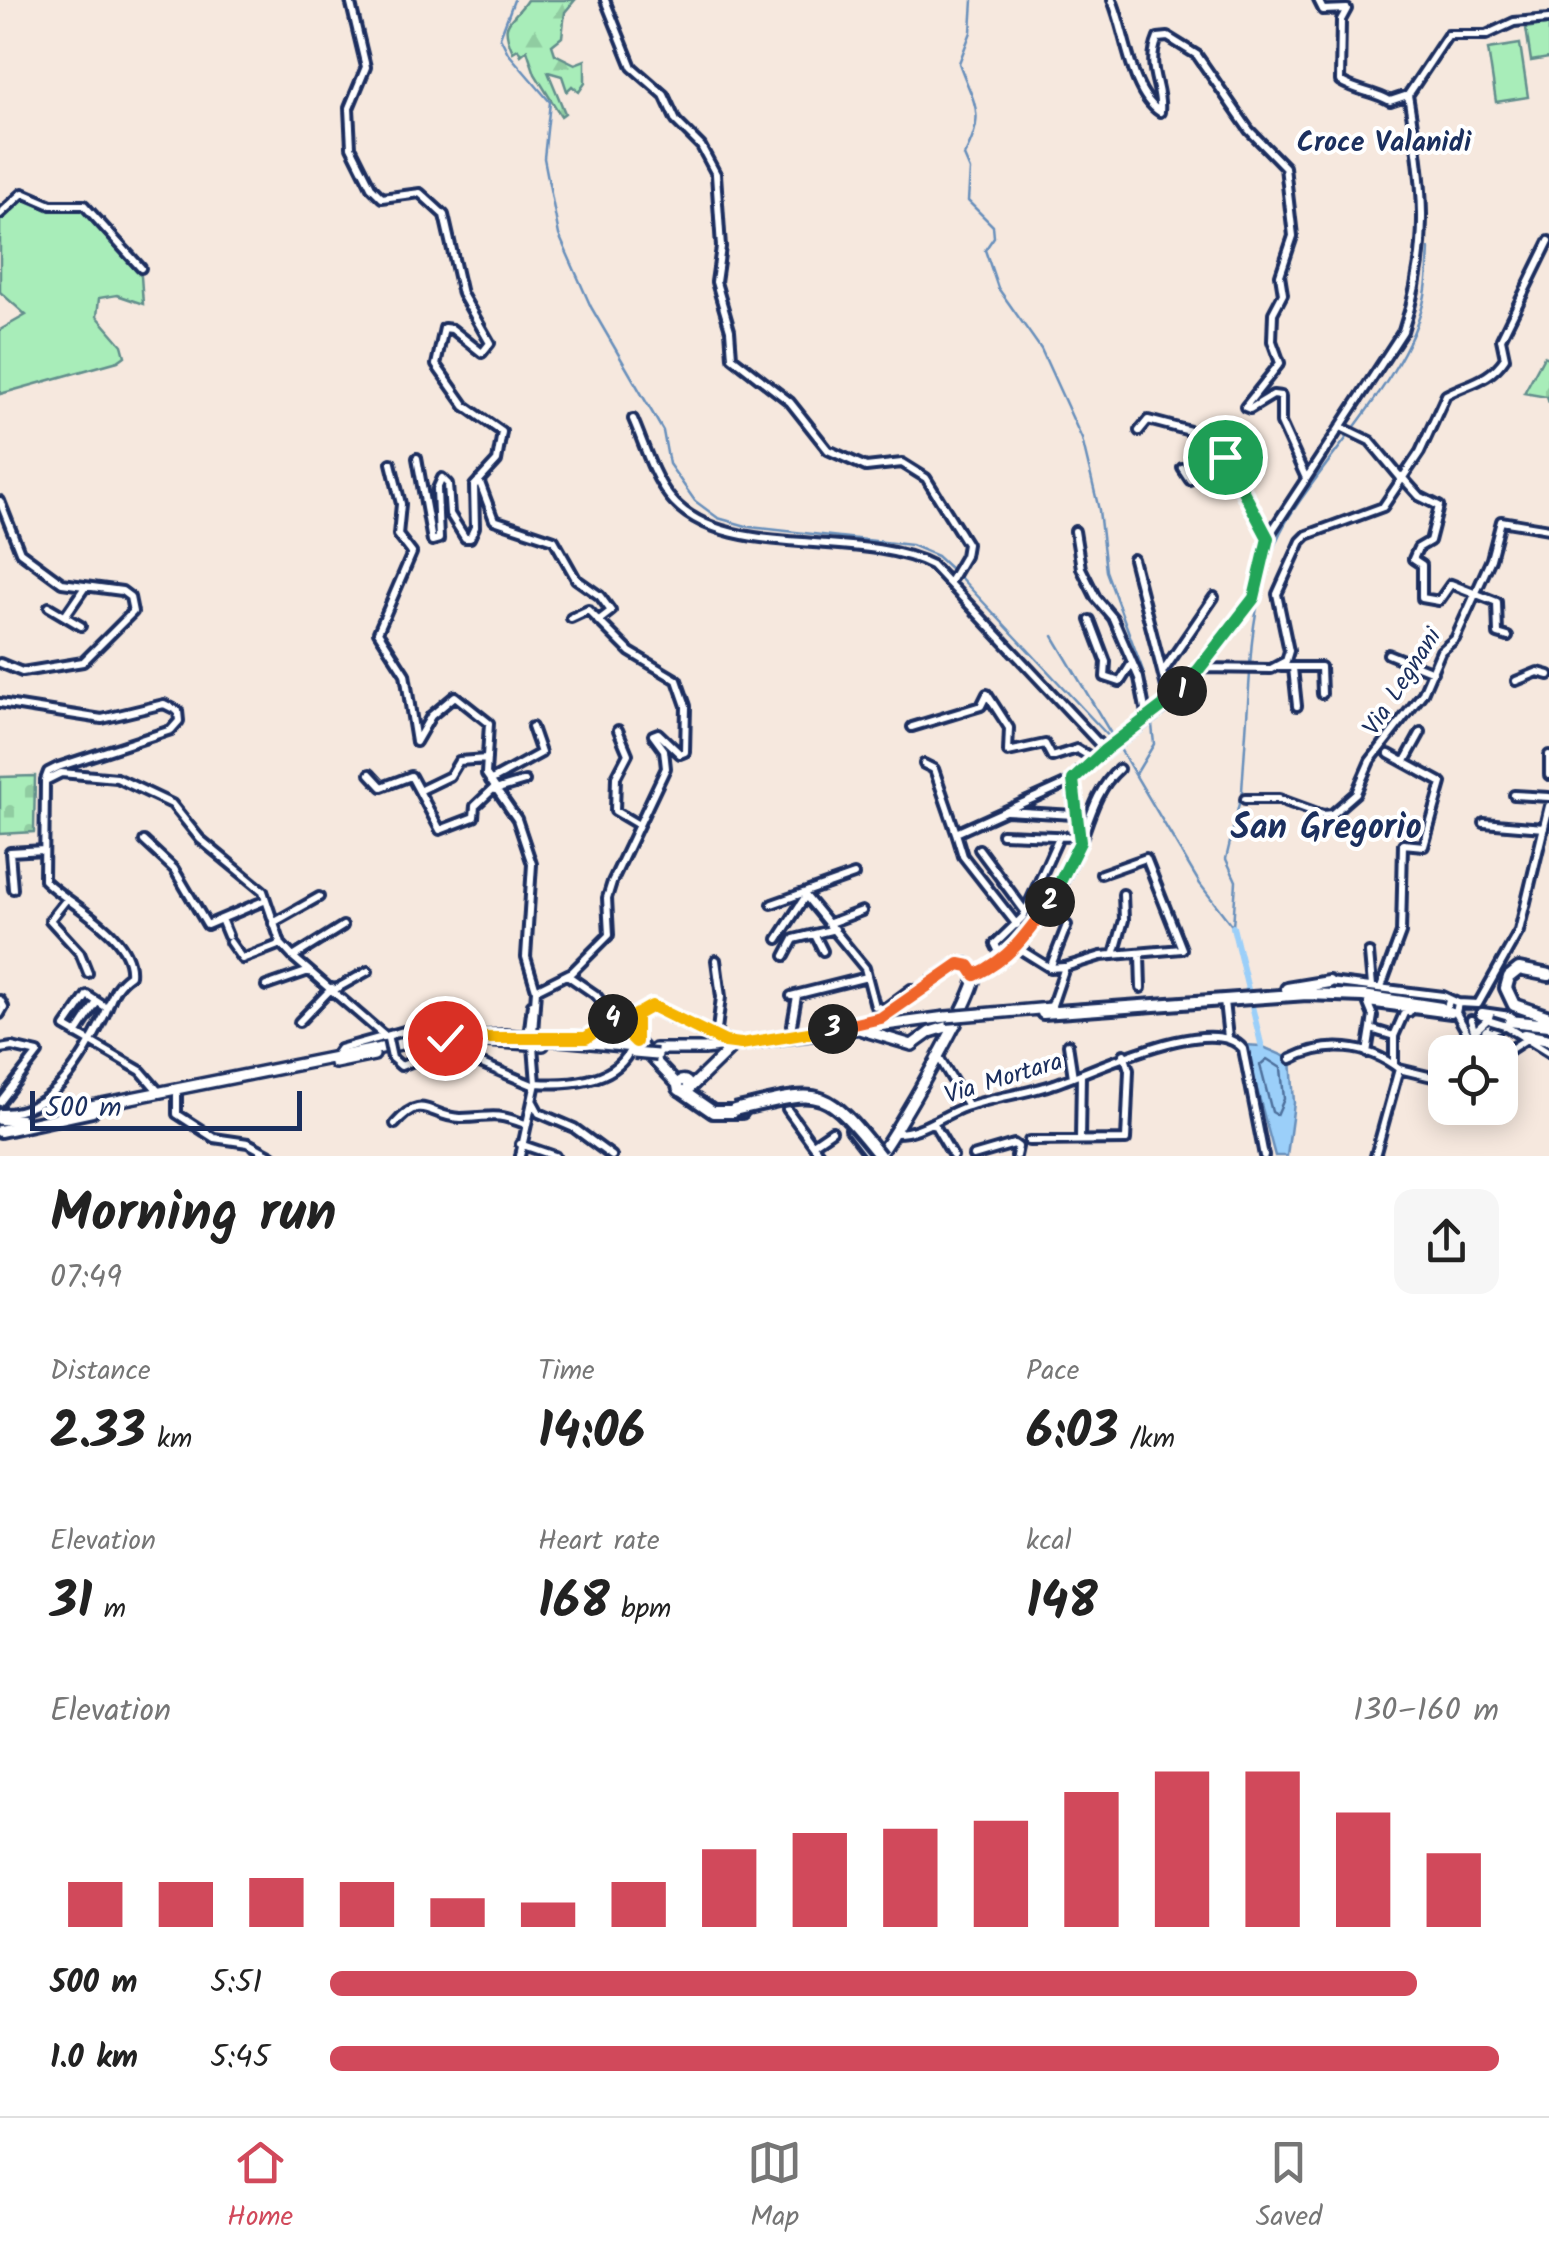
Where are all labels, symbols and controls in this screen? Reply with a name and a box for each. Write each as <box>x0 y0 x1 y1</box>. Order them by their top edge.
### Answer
district label: Croce Valanidi <box>1297 121 1472 166</box>
pin <box>1183 415 1268 500</box>
icon: arrive <box>1198 430 1253 485</box>
street label: Via Legnani <box>1353 619 1453 744</box>
pin: 1 <box>1157 666 1207 716</box>
text: 1 <box>1178 668 1186 713</box>
district label: San Gregorio <box>1230 801 1422 857</box>
pin: 2 <box>1025 877 1075 927</box>
text: 2 <box>1042 879 1058 924</box>
pin: 4 <box>588 994 638 1044</box>
pin <box>403 996 488 1081</box>
text: 4 <box>605 996 621 1041</box>
pin: 3 <box>808 1004 858 1054</box>
text: 3 <box>825 1006 841 1051</box>
icon: check <box>418 1011 473 1066</box>
map controls <box>1428 1035 1518 1125</box>
button: locate <box>1428 1035 1518 1125</box>
street label: Via Mortara <box>940 1042 1068 1116</box>
scale bar <box>30 1086 302 1130</box>
text: 500 m <box>45 1086 122 1131</box>
text: Morning run <box>50 1172 337 1259</box>
button: share <box>1394 1189 1499 1294</box>
text: 07:49 <box>50 1253 122 1304</box>
text: Distance <box>50 1349 151 1394</box>
text: Time <box>538 1349 595 1394</box>
text: Pace <box>1026 1349 1079 1394</box>
text: 2.33 <box>50 1394 146 1474</box>
text: 14:06 <box>538 1394 645 1474</box>
text: 6:03 <box>1026 1394 1118 1474</box>
text: km <box>146 1417 192 1462</box>
text: /km <box>1118 1417 1175 1462</box>
text: Elevation <box>50 1519 156 1564</box>
text: Heart rate <box>538 1519 660 1564</box>
text: kcal <box>1026 1519 1072 1564</box>
text: 31 <box>50 1564 92 1644</box>
text: 168 <box>538 1564 610 1644</box>
text: 148 <box>1026 1564 1098 1644</box>
text: m <box>92 1587 126 1632</box>
text: bpm <box>610 1587 671 1632</box>
text: Elevation <box>50 1686 171 1737</box>
text: 130–160 m <box>1353 1686 1499 1737</box>
text: 500 m <box>50 1958 138 2009</box>
text: 5:51 <box>210 1958 262 2009</box>
text: 1.0 km <box>50 2033 138 2084</box>
text: 5:45 <box>210 2033 270 2084</box>
tab: Home <box>227 2135 293 2240</box>
tab: Map <box>747 2135 802 2240</box>
tab: Saved <box>1256 2135 1322 2240</box>

